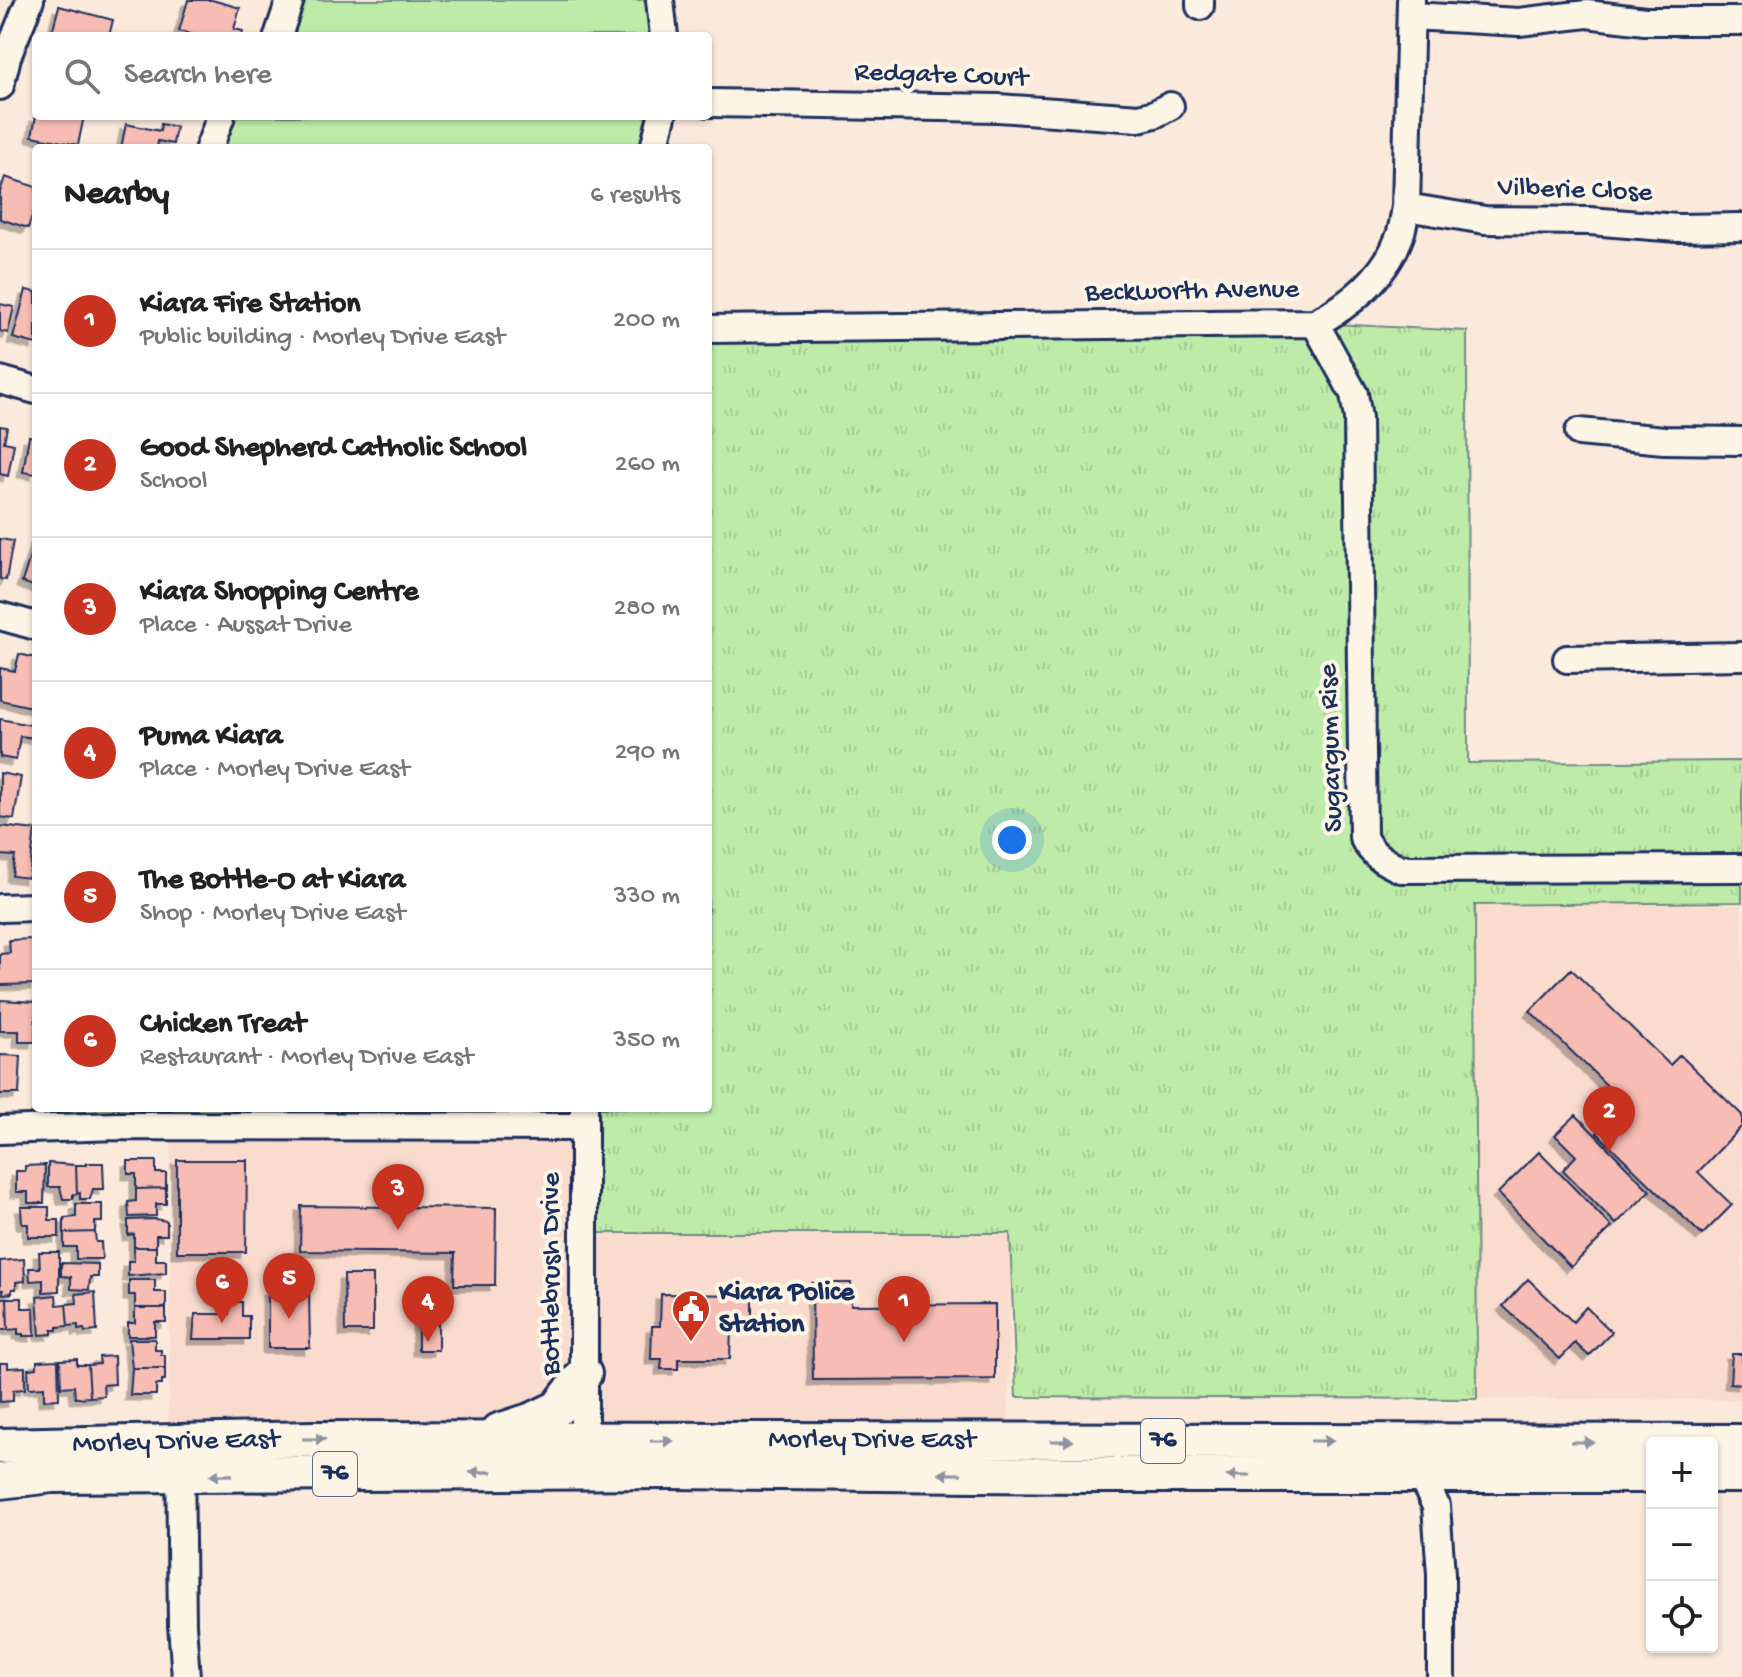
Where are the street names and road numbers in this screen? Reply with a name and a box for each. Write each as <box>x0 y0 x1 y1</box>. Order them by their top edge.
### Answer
street label: Redgate Court <box>854 56 1031 96</box>
street label: Vilberie Close <box>1496 172 1653 210</box>
street label: Beckworth Avenue <box>1084 274 1300 310</box>
street label: Sugargum Rise <box>1313 663 1351 833</box>
street label: Bottlebrush Drive <box>536 1172 569 1377</box>
road number: 76 <box>1141 1419 1185 1463</box>
street label: Morley Drive East <box>72 1423 283 1461</box>
street label: Morley Drive East <box>768 1423 978 1457</box>
road number: 76 <box>313 1452 357 1496</box>

